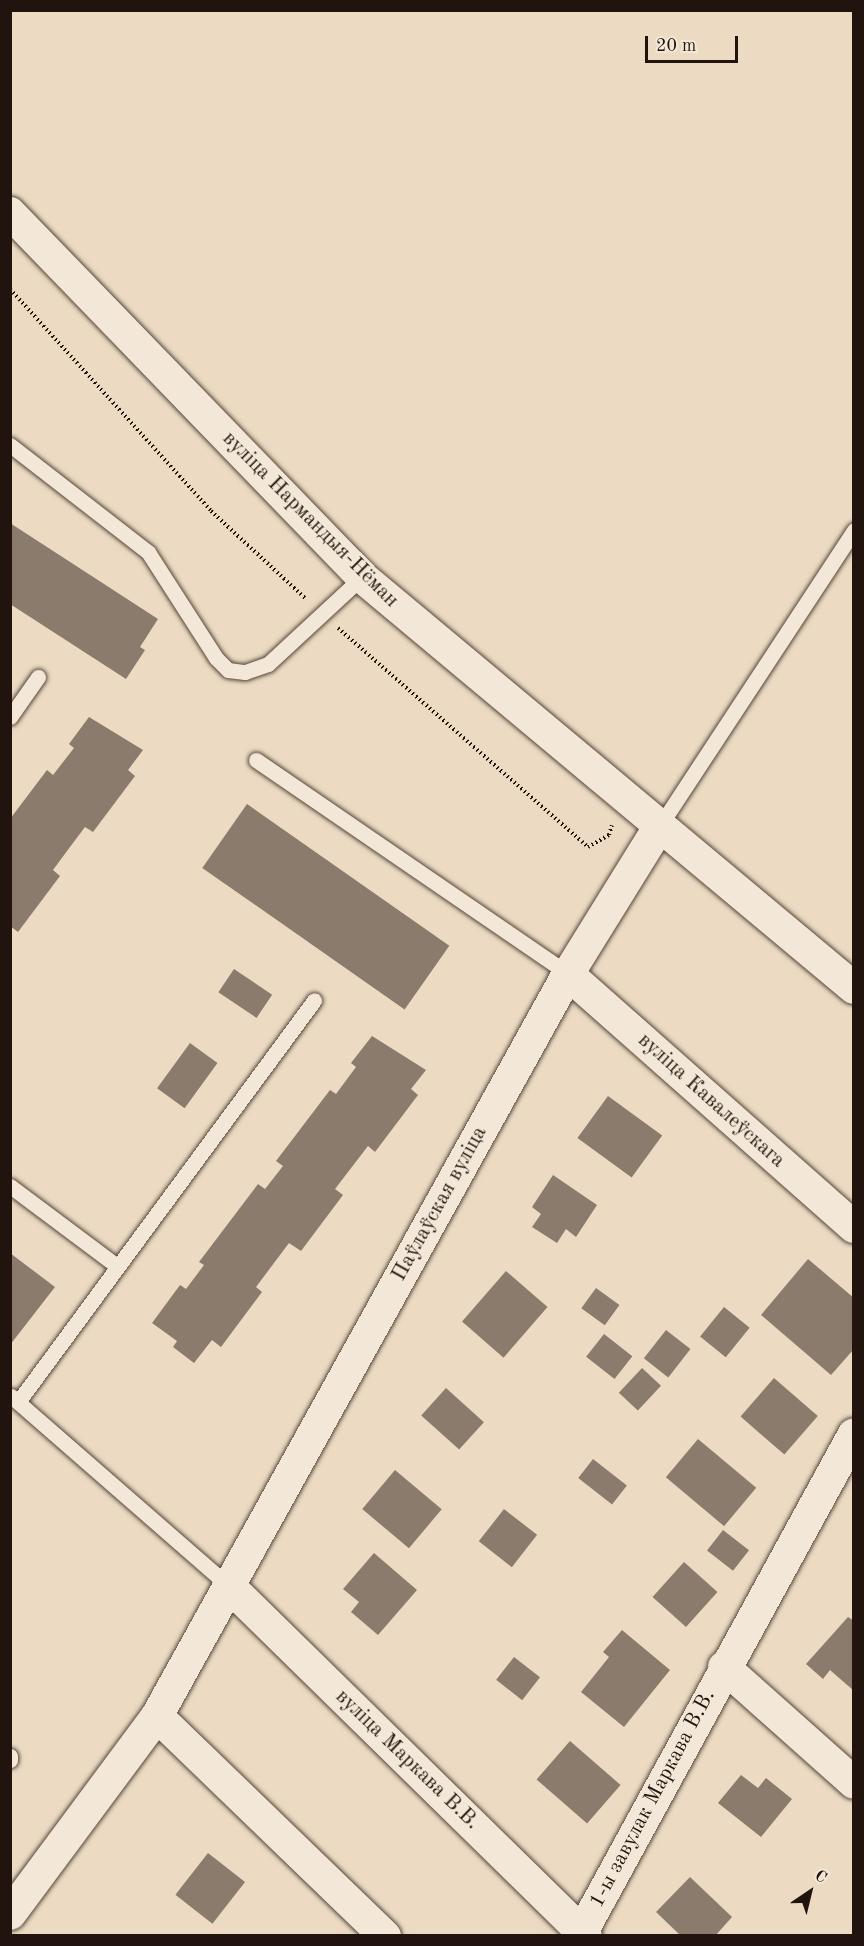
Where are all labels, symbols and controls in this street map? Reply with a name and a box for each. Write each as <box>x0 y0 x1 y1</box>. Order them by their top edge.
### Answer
scale bar <box>648 24 741 62</box>
text: 20 m <box>656 37 696 55</box>
street label: вуліца Нармандыя-Нёман <box>217 427 403 613</box>
street label: вуліца Кавалеўскага <box>632 1028 790 1174</box>
street label: Паўлаўская вуліца <box>387 1122 493 1286</box>
street label: вуліца Маркава В.В. <box>330 1685 484 1835</box>
street label: 1-ы завулак Маркава В.В. <box>585 1686 721 1912</box>
north arrow <box>780 1862 840 1922</box>
text: С <box>811 1868 829 1887</box>

